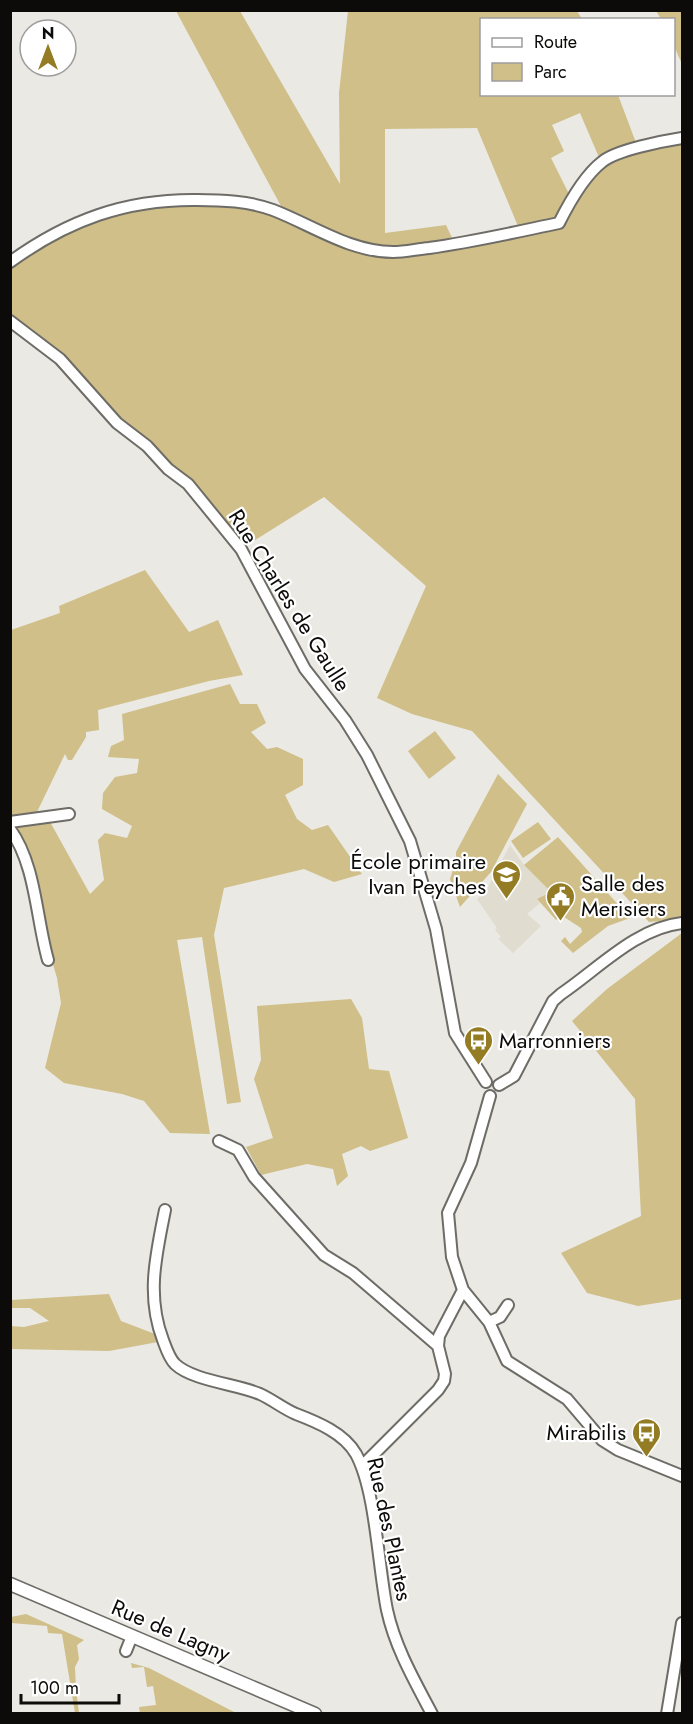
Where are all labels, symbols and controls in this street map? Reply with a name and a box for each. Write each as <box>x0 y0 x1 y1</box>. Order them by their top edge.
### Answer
north arrow <box>18 18 78 78</box>
legend <box>480 18 675 96</box>
text: N <box>42 22 54 45</box>
text: Route <box>534 29 577 55</box>
text: Parc <box>534 59 567 85</box>
street label: Rue Charles de Gaulle <box>221 503 359 697</box>
place label: École primaire Ivan Peyches <box>351 845 486 902</box>
school or university icon: École primaire Ivan Peyches <box>491 858 523 900</box>
place label: Salle des Merisiers <box>581 867 666 924</box>
public building icon: Salle des Merisiers <box>544 880 576 922</box>
bus stop icon: Marronniers <box>462 1024 494 1066</box>
place label: Marronniers <box>499 1024 611 1056</box>
place label: Mirabilis <box>546 1416 626 1448</box>
bus stop icon: Mirabilis <box>631 1416 663 1458</box>
street label: Rue des Plantes <box>359 1454 421 1604</box>
street label: Rue de Lagny <box>107 1591 236 1670</box>
scale bar <box>21 1667 118 1705</box>
text: 100 m <box>30 1675 79 1701</box>

